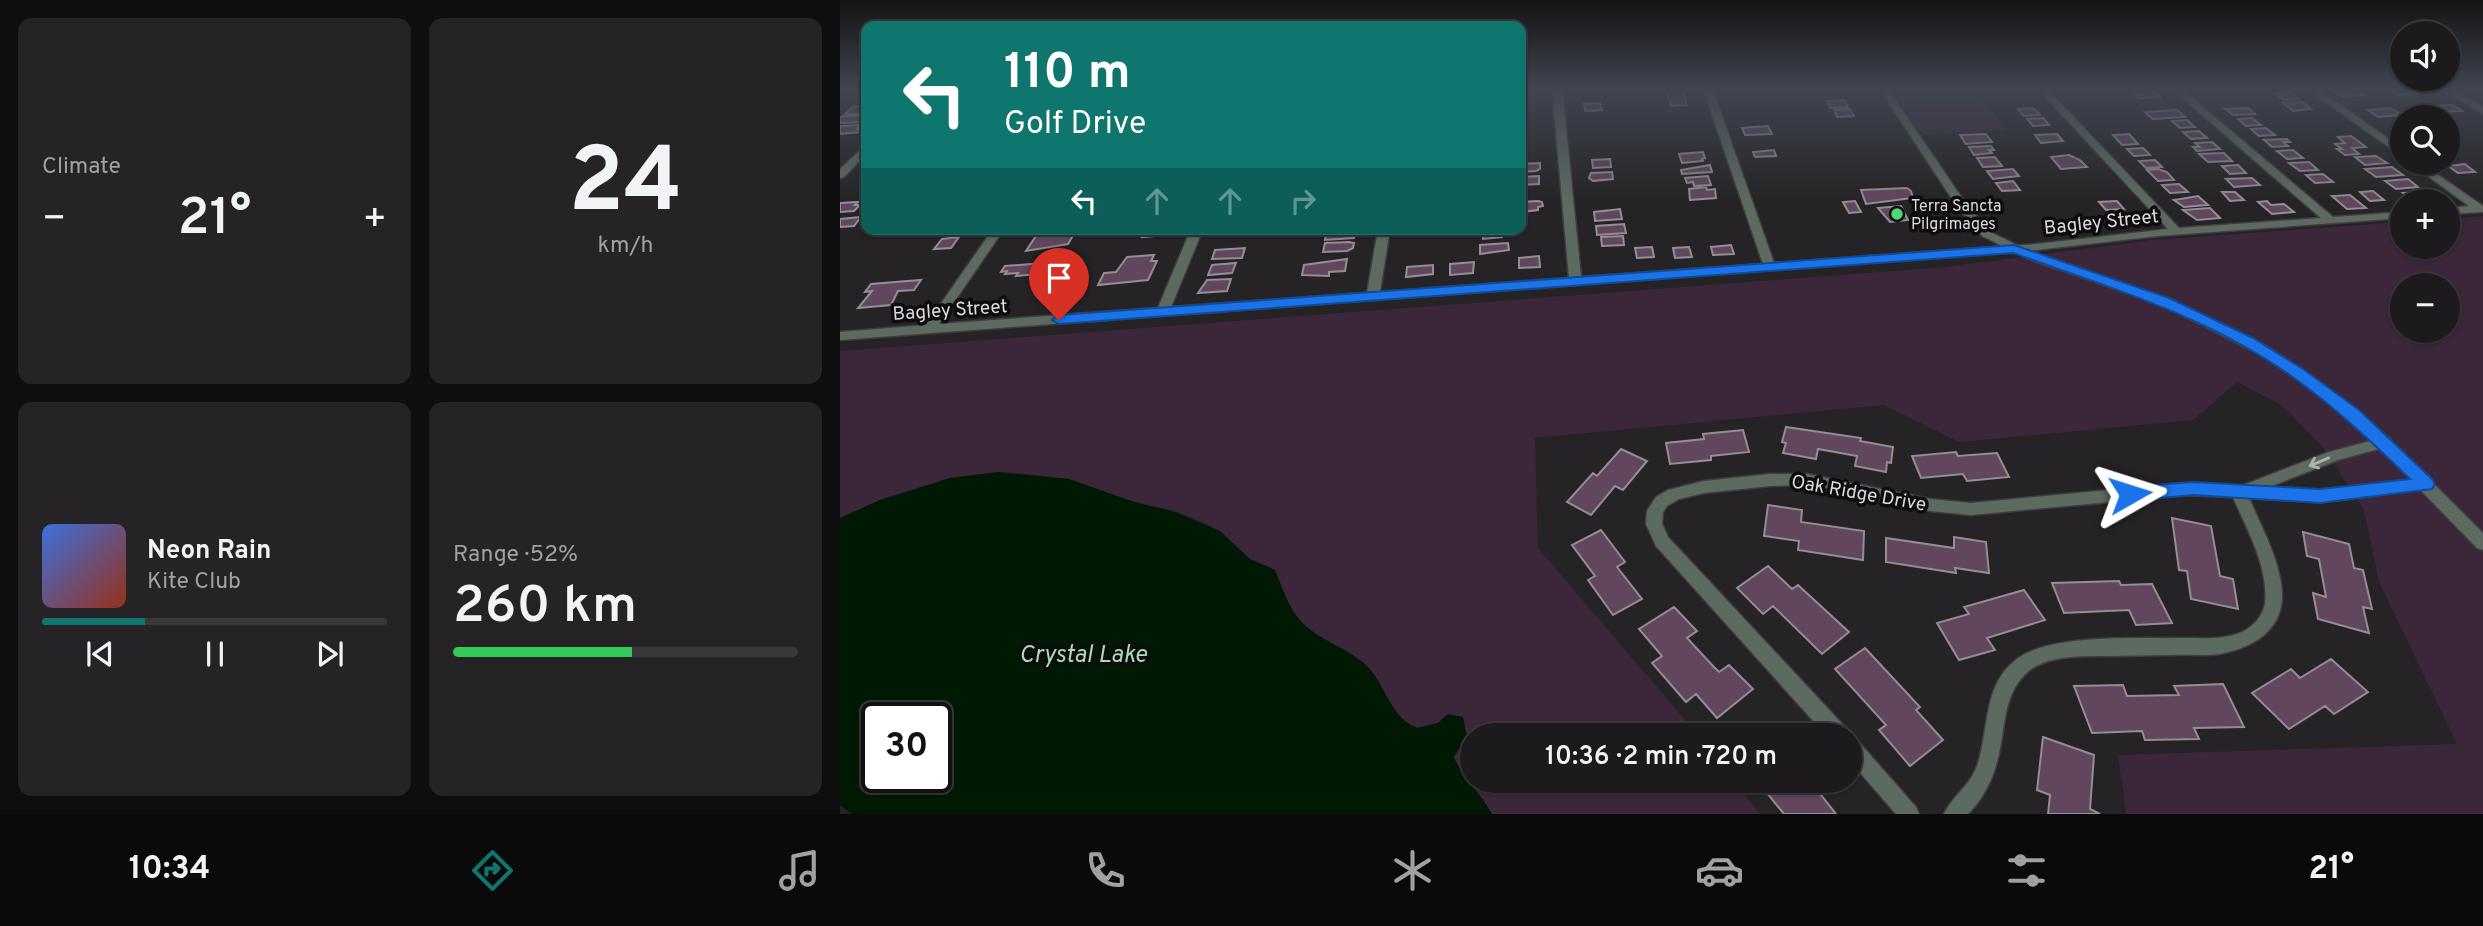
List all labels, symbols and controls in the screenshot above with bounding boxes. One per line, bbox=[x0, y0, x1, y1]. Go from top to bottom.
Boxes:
map controls bbox=[2390, 21, 2460, 343]
button: sound bbox=[2390, 21, 2460, 91]
text: 110 m bbox=[1004, 44, 1131, 106]
icon: left bbox=[889, 49, 980, 140]
text: Golf Drive bbox=[1004, 105, 1146, 145]
button: search bbox=[2390, 105, 2460, 175]
text: 24 bbox=[568, 129, 683, 244]
text: Climate bbox=[42, 153, 121, 182]
icon: left bbox=[1065, 182, 1103, 220]
icon: ahead bbox=[1138, 182, 1176, 220]
icon: ahead bbox=[1211, 182, 1249, 220]
icon: right bbox=[1284, 182, 1322, 220]
text: 21° bbox=[178, 187, 251, 253]
button: + bbox=[2390, 189, 2460, 259]
text: − bbox=[42, 196, 67, 245]
text: + bbox=[362, 196, 387, 245]
place label: Terra Sancta Pilgrimages bbox=[1911, 197, 2001, 235]
street label: Bagley Street bbox=[2043, 205, 2160, 241]
marker: Terra Sancta Pilgrimages bbox=[1889, 206, 1905, 222]
text: km/h bbox=[598, 232, 653, 261]
pin bbox=[1029, 248, 1089, 320]
icon: arrive bbox=[1040, 259, 1078, 297]
button: − bbox=[2390, 273, 2460, 343]
street label: Bagley Street bbox=[892, 295, 1008, 327]
one-way arrow bbox=[2309, 456, 2331, 469]
position arrow bbox=[2093, 457, 2167, 531]
street label: Oak Ridge Drive bbox=[1789, 470, 1928, 518]
text: Neon Rain bbox=[147, 535, 272, 568]
text: Range · 52% bbox=[453, 541, 578, 570]
text: Kite Club bbox=[147, 568, 241, 597]
text: 260 km bbox=[453, 575, 637, 641]
icon: previous bbox=[81, 635, 119, 673]
icon: pause bbox=[196, 635, 234, 673]
icon: next bbox=[311, 635, 349, 673]
water label: Crystal Lake bbox=[1019, 641, 1147, 671]
speed limit sign: 30 bbox=[861, 702, 952, 793]
text: 10:36 · 2 min · 720 m bbox=[1545, 741, 1777, 774]
icon: directions bbox=[468, 846, 517, 895]
icon: music bbox=[775, 846, 824, 895]
icon: phone bbox=[1081, 846, 1130, 895]
icon: climate bbox=[1388, 846, 1437, 895]
icon: car bbox=[1695, 846, 1744, 895]
icon: filters bbox=[2002, 846, 2051, 895]
text: 10:34 bbox=[129, 850, 210, 890]
text: 21° bbox=[2308, 850, 2354, 890]

